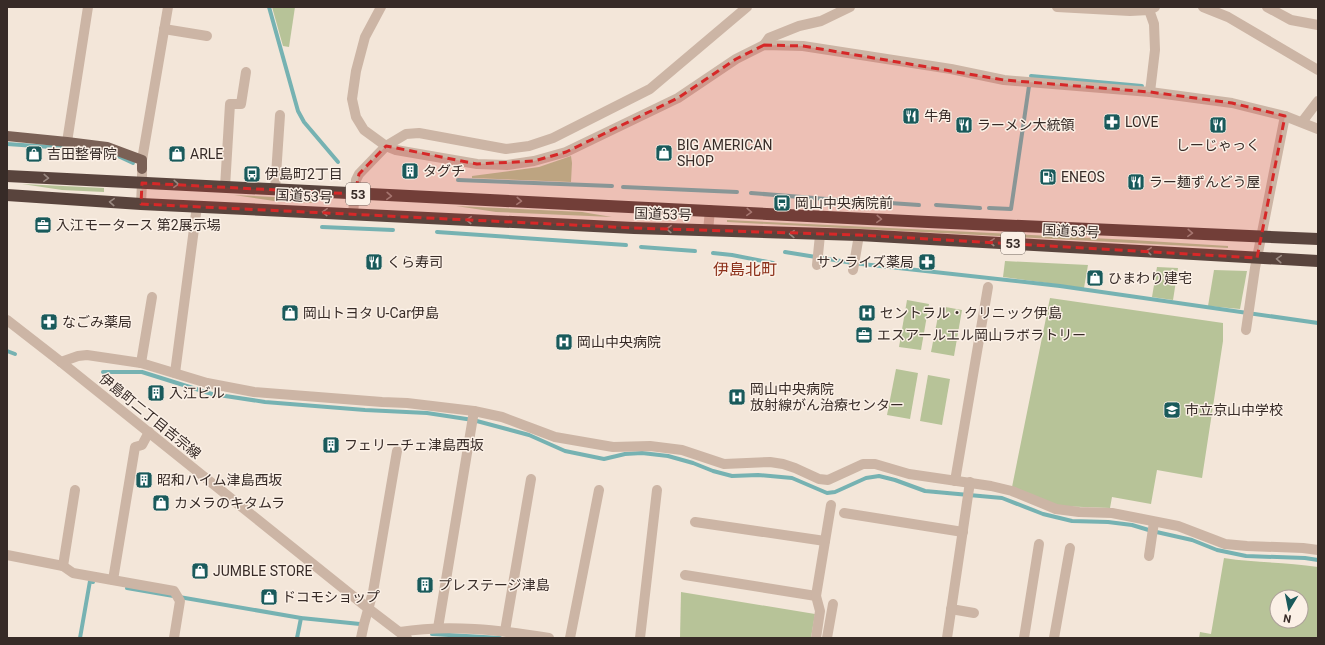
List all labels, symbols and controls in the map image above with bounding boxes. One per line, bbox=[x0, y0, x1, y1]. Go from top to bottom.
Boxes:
restaurant icon: 牛角 bbox=[901, 106, 921, 126]
place label: 牛角 bbox=[924, 108, 952, 124]
pharmacy icon: LOVE bbox=[1102, 112, 1122, 132]
place label: LOVE bbox=[1125, 114, 1158, 130]
restaurant icon: ラーメン大統領 bbox=[954, 115, 974, 135]
restaurant icon: しーじゃっく bbox=[1208, 115, 1228, 135]
place label: ラーメン大統領 bbox=[977, 117, 1074, 133]
place label: BIG AMERICAN SHOP bbox=[677, 137, 773, 169]
place label: しーじゃっく bbox=[1176, 137, 1260, 153]
shop icon: BIG AMERICAN SHOP bbox=[654, 143, 674, 163]
shop icon: 吉田整骨院 bbox=[24, 144, 44, 164]
shop icon: ARLE bbox=[167, 144, 187, 164]
place label: 吉田整骨院 bbox=[47, 146, 117, 162]
place label: ARLE bbox=[190, 146, 223, 162]
building icon: タグチ bbox=[400, 161, 420, 181]
place label: タグチ bbox=[423, 163, 465, 179]
bus stop icon: 伊島町2丁目 bbox=[242, 164, 262, 184]
place label: 伊島町2丁目 bbox=[265, 166, 343, 182]
fuel station icon: ENEOS bbox=[1038, 167, 1058, 187]
place label: ENEOS bbox=[1061, 169, 1105, 185]
restaurant icon: ラー麺ずんどう屋 bbox=[1126, 172, 1146, 192]
one-way arrow bbox=[43, 174, 49, 182]
place label: ラー麺ずんどう屋 bbox=[1149, 174, 1261, 190]
one-way arrow bbox=[173, 180, 179, 188]
road number: 53 bbox=[346, 183, 370, 205]
street label: 国道53号 bbox=[275, 186, 333, 206]
one-way arrow bbox=[386, 191, 393, 200]
bus stop icon: 岡山中央病院前 bbox=[772, 193, 792, 213]
place label: 岡山中央病院前 bbox=[795, 195, 893, 211]
one-way arrow bbox=[109, 197, 115, 206]
one-way arrow bbox=[516, 197, 522, 206]
street label: 国道53号 bbox=[634, 205, 692, 223]
one-way arrow bbox=[322, 208, 328, 217]
one-way arrow bbox=[746, 208, 752, 217]
office icon: 入江モータース 第2展示場 bbox=[33, 215, 53, 235]
one-way arrow bbox=[876, 215, 882, 223]
one-way arrow bbox=[466, 216, 472, 224]
place label: 入江モータース 第2展示場 bbox=[56, 217, 221, 233]
street label: 国道53号 bbox=[1042, 221, 1100, 241]
one-way arrow bbox=[666, 225, 672, 234]
one-way arrow bbox=[1187, 229, 1193, 238]
one-way arrow bbox=[789, 230, 795, 238]
road number: 53 bbox=[1001, 232, 1025, 254]
one-way arrow bbox=[989, 238, 995, 247]
one-way arrow bbox=[1146, 246, 1152, 255]
restaurant icon: くら寿司 bbox=[364, 252, 384, 272]
pharmacy icon: サンライズ薬局 bbox=[917, 252, 937, 272]
place label: くら寿司 bbox=[387, 254, 443, 270]
place label: サンライズ薬局 bbox=[816, 254, 914, 270]
one-way arrow bbox=[1276, 254, 1282, 263]
district label: 伊島北町 bbox=[713, 260, 777, 279]
shop icon: ひまわり建宅 bbox=[1085, 268, 1105, 288]
place label: ひまわり建宅 bbox=[1108, 270, 1192, 286]
shop icon: 岡山トヨタ U-Car伊島 bbox=[280, 303, 300, 323]
hospital icon: セントラル・クリニック伊島 bbox=[857, 303, 877, 323]
place label: 岡山トヨタ U-Car伊島 bbox=[303, 305, 439, 321]
place label: セントラル・クリニック伊島 bbox=[880, 305, 1062, 321]
pharmacy icon: なごみ薬局 bbox=[39, 312, 59, 332]
place label: なごみ薬局 bbox=[62, 314, 132, 330]
office icon: エスアールエル岡山ラボラトリー bbox=[854, 325, 874, 345]
place label: エスアールエル岡山ラボラトリー bbox=[877, 327, 1086, 343]
hospital icon: 岡山中央病院 bbox=[554, 332, 574, 352]
place label: 岡山中央病院 bbox=[577, 334, 661, 350]
street label: 伊島町二丁目吉宗線 bbox=[96, 370, 204, 462]
place label: 岡山中央病院 放射線がん治療センター bbox=[750, 381, 904, 413]
building icon: 入江ビル bbox=[146, 383, 166, 403]
place label: 入江ビル bbox=[169, 385, 225, 401]
hospital icon: 岡山中央病院 放射線がん治療センター bbox=[727, 387, 747, 407]
school or university icon: 市立京山中学校 bbox=[1162, 400, 1182, 420]
place label: 市立京山中学校 bbox=[1185, 402, 1283, 418]
building icon: フェリーチェ津島西坂 bbox=[321, 435, 341, 455]
place label: フェリーチェ津島西坂 bbox=[344, 437, 484, 453]
building icon: 昭和ハイム津島西坂 bbox=[134, 470, 154, 490]
place label: 昭和ハイム津島西坂 bbox=[157, 472, 282, 488]
shop icon: カメラのキタムラ bbox=[151, 493, 171, 513]
place label: カメラのキタムラ bbox=[174, 495, 285, 511]
shop icon: JUMBLE STORE bbox=[190, 561, 210, 581]
place label: JUMBLE STORE bbox=[213, 563, 312, 579]
building icon: プレステージ津島 bbox=[415, 575, 435, 595]
place label: プレステージ津島 bbox=[438, 577, 550, 593]
shop icon: ドコモショップ bbox=[259, 587, 279, 607]
place label: ドコモショップ bbox=[282, 589, 380, 605]
north arrow bbox=[1269, 589, 1309, 629]
text: N bbox=[1282, 611, 1292, 625]

